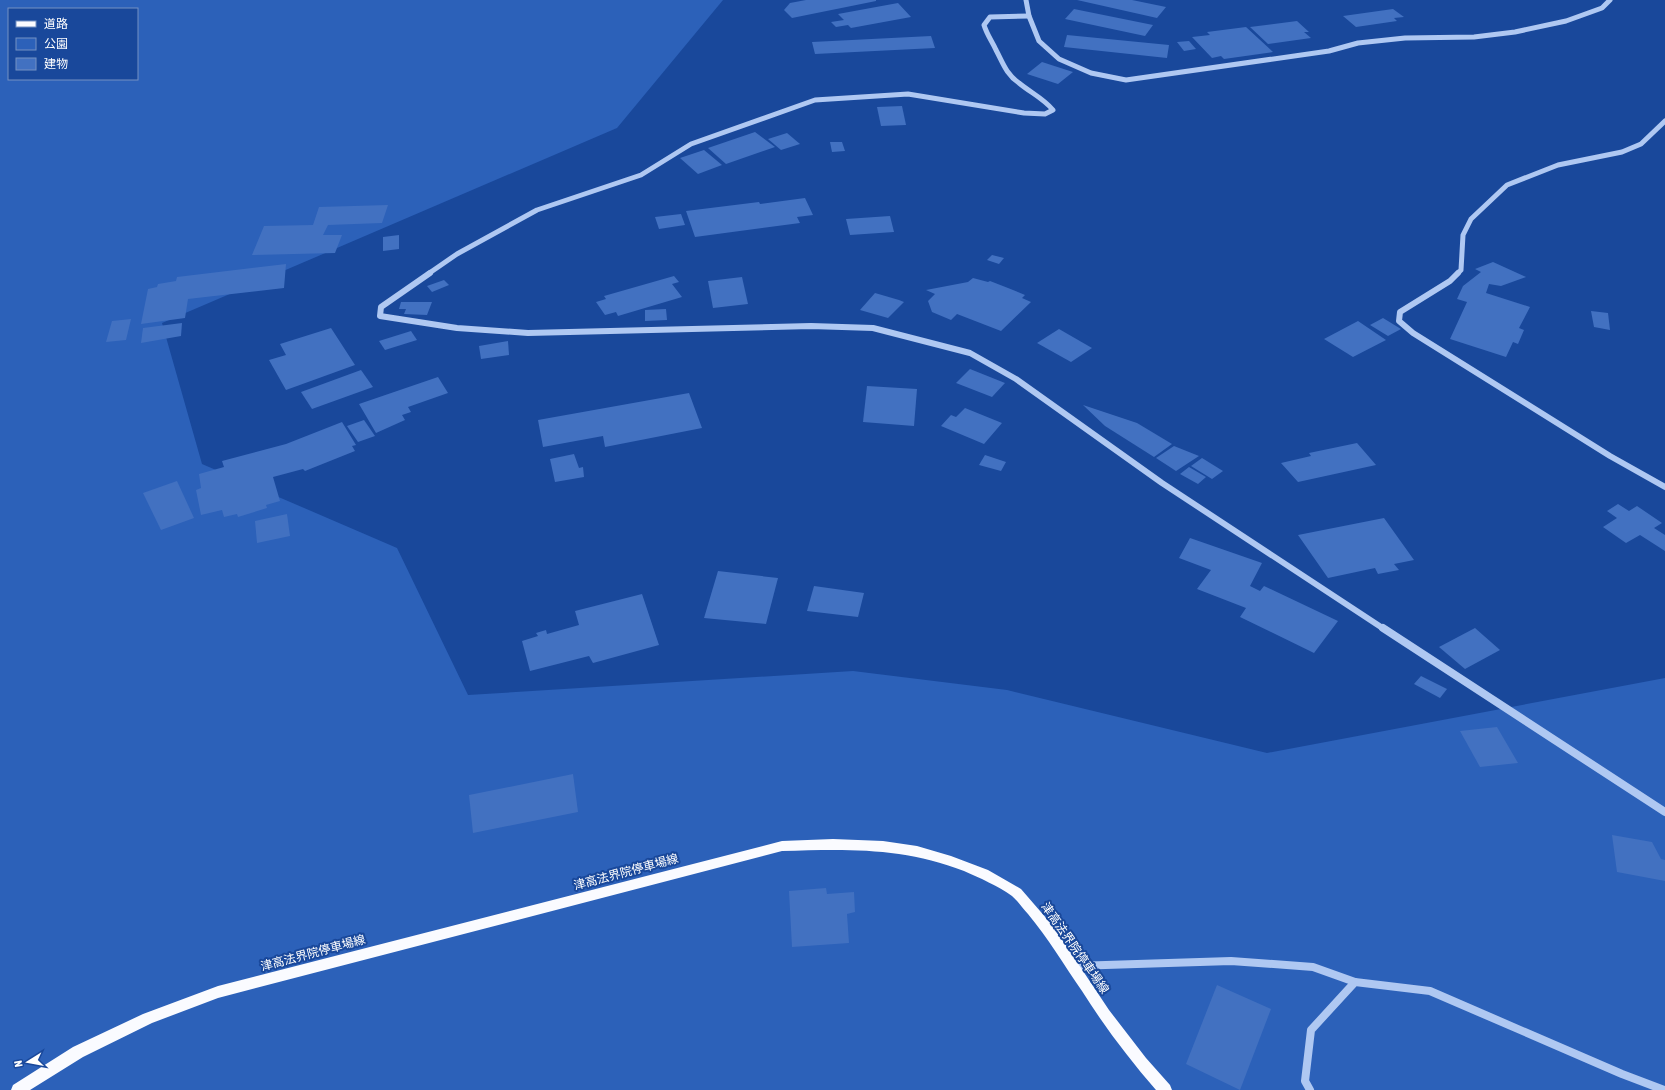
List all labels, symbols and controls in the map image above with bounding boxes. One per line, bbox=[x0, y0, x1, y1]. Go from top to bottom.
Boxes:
legend bbox=[8, 8, 138, 80]
text: 道路 bbox=[44, 17, 68, 31]
text: 公園 bbox=[44, 37, 68, 51]
text: 建物 bbox=[44, 57, 68, 71]
street label: 津高法界院停車場線 bbox=[572, 851, 680, 893]
street label: 津高法界院停車場線 bbox=[1038, 900, 1112, 996]
street label: 津高法界院停車場線 bbox=[259, 932, 367, 974]
north arrow bbox=[8, 1042, 48, 1082]
text: N bbox=[12, 1060, 25, 1068]

